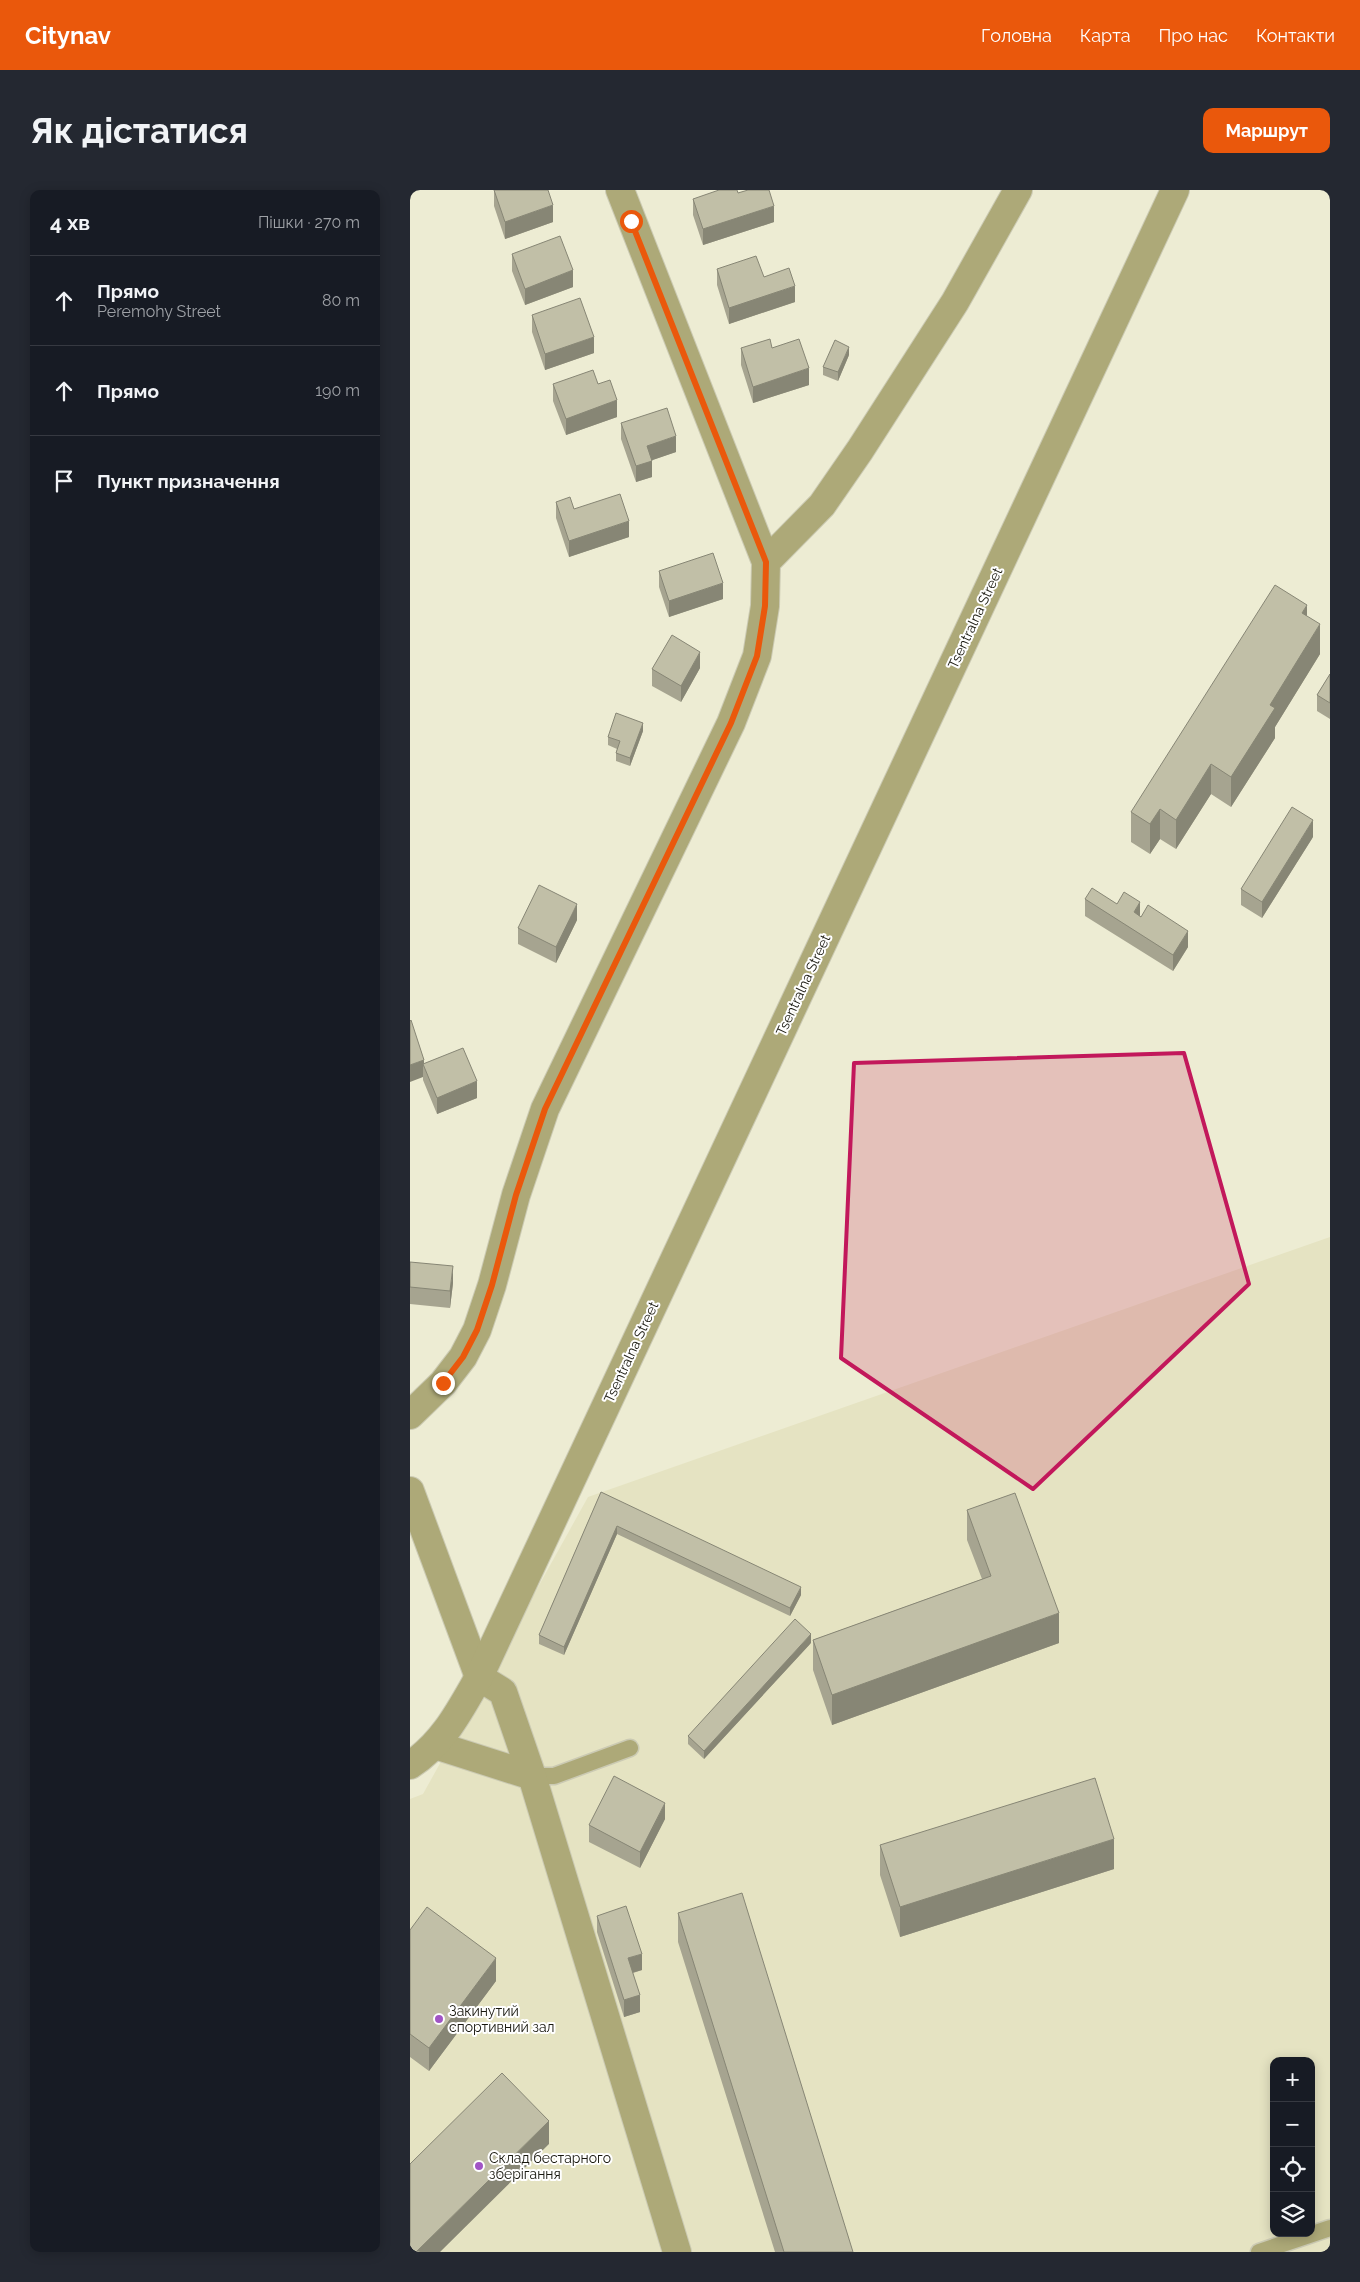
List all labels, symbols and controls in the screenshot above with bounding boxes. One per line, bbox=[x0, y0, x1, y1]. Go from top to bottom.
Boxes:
text: Citynav bbox=[25, 21, 111, 50]
text: Головна bbox=[981, 25, 1052, 46]
text: Карта bbox=[1080, 25, 1131, 46]
text: Про нас bbox=[1159, 25, 1228, 46]
text: Контакти bbox=[1256, 25, 1335, 46]
button: Маршрут bbox=[1203, 108, 1330, 153]
text: Як дістатися bbox=[30, 110, 248, 151]
text: 4 хв bbox=[50, 210, 90, 235]
route start bbox=[620, 210, 643, 233]
text: Пішки · 270 m bbox=[258, 213, 360, 232]
text: Прямо bbox=[97, 280, 159, 302]
icon: ahead bbox=[50, 287, 78, 315]
text: 80 m bbox=[322, 291, 360, 310]
text: Peremohy Street bbox=[97, 302, 221, 321]
icon: ahead bbox=[50, 377, 78, 405]
text: Прямо bbox=[97, 380, 159, 402]
text: 190 m bbox=[315, 381, 360, 400]
icon: arrive bbox=[50, 467, 78, 495]
text: Пункт призначення bbox=[97, 470, 280, 492]
street label: Tsentralna Street bbox=[945, 565, 1005, 671]
street label: Tsentralna Street bbox=[773, 932, 833, 1038]
street label: Tsentralna Street bbox=[601, 1299, 661, 1405]
route end bbox=[432, 1372, 455, 1395]
place label: Закинутий спортивний зал bbox=[449, 2003, 555, 2035]
marker: Закинутий спортивний зал bbox=[433, 2013, 445, 2025]
map controls bbox=[1270, 2057, 1315, 2237]
button: + bbox=[1270, 2057, 1315, 2102]
button: − bbox=[1270, 2102, 1315, 2147]
button: locate bbox=[1270, 2147, 1315, 2192]
place label: Склад бестарного зберігання bbox=[489, 2150, 611, 2182]
marker: Склад бестарного зберігання bbox=[473, 2160, 485, 2172]
button: layers bbox=[1270, 2192, 1315, 2237]

